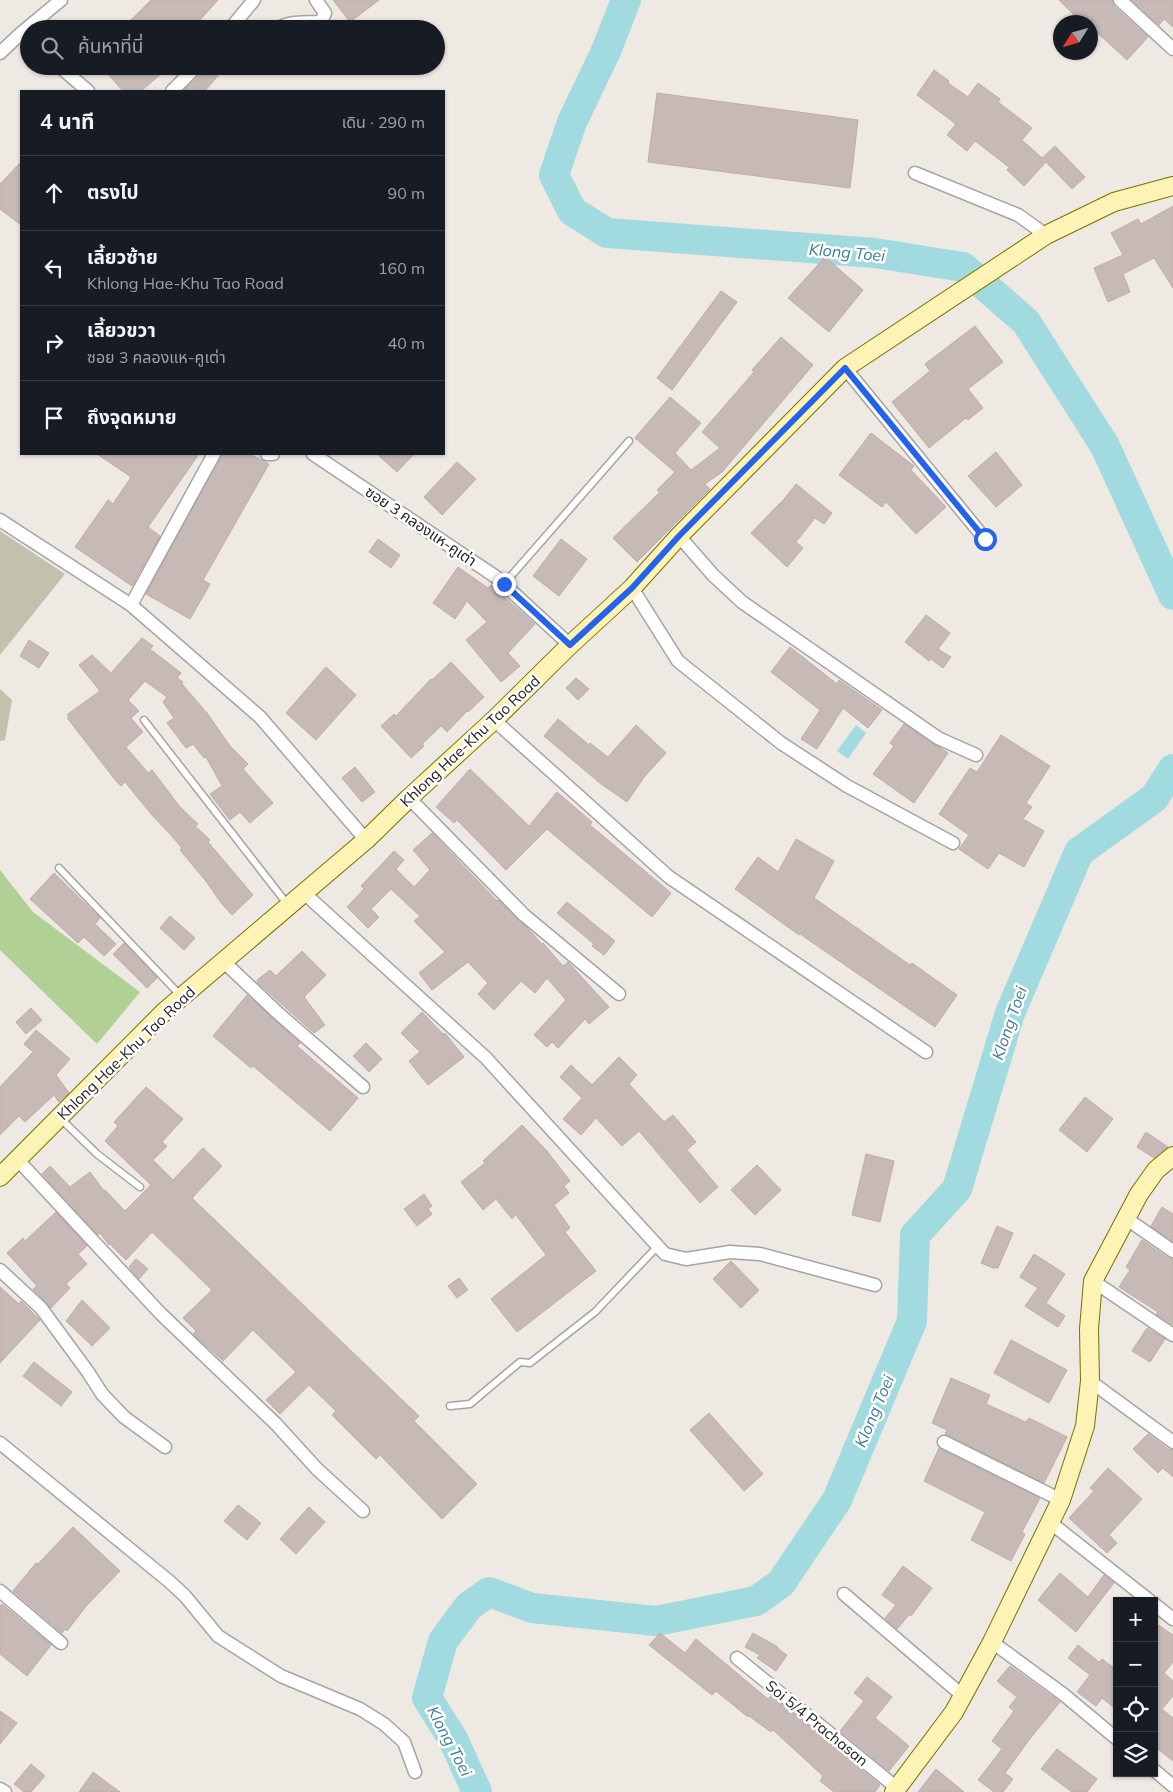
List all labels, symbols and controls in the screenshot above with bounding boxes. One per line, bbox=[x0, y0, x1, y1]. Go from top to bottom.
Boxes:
north arrow bbox=[1053, 15, 1098, 60]
search box bbox=[20, 20, 445, 75]
icon: search bbox=[38, 34, 66, 62]
text: ค้นหาที่นี่ bbox=[78, 34, 143, 58]
text: 4 นาที bbox=[40, 108, 95, 134]
text: เดิน · 290 m bbox=[342, 112, 425, 132]
icon: ahead bbox=[40, 179, 68, 207]
text: ตรงไป bbox=[87, 180, 139, 204]
text: 90 m bbox=[388, 183, 425, 203]
water label: Klong Toei bbox=[808, 239, 886, 265]
text: เลี้ยวซ้าย bbox=[87, 245, 158, 269]
icon: left bbox=[40, 254, 68, 282]
text: 160 m bbox=[378, 258, 425, 278]
text: Khlong Hae-Khu Tao Road bbox=[87, 273, 284, 293]
text: เลี้ยวขวา bbox=[87, 318, 156, 342]
icon: right bbox=[40, 329, 68, 357]
text: 40 m bbox=[388, 333, 425, 353]
text: ซอย 3 คลองแห-คูเต่า bbox=[87, 347, 226, 367]
icon: arrive bbox=[40, 404, 68, 432]
text: ถึงจุดหมาย bbox=[87, 405, 177, 429]
street label: ซอย 3 คลองแห-คูเต่า bbox=[362, 482, 480, 570]
route start bbox=[974, 528, 997, 551]
route end bbox=[493, 573, 516, 596]
street label: Khlong Hae-Khu Tao Road bbox=[396, 671, 544, 811]
street label: Khlong Hae-Khu Tao Road bbox=[53, 982, 199, 1124]
water label: Klong Toei bbox=[987, 983, 1031, 1062]
water label: Klong Toei bbox=[850, 1372, 898, 1450]
map controls bbox=[1113, 1597, 1158, 1777]
button: + bbox=[1113, 1597, 1158, 1642]
button: − bbox=[1113, 1642, 1158, 1687]
street label: Soi 5/4 Prachasan bbox=[762, 1676, 872, 1770]
button: locate bbox=[1113, 1687, 1158, 1732]
water label: Klong Toei bbox=[423, 1703, 477, 1780]
button: layers bbox=[1113, 1732, 1158, 1777]

